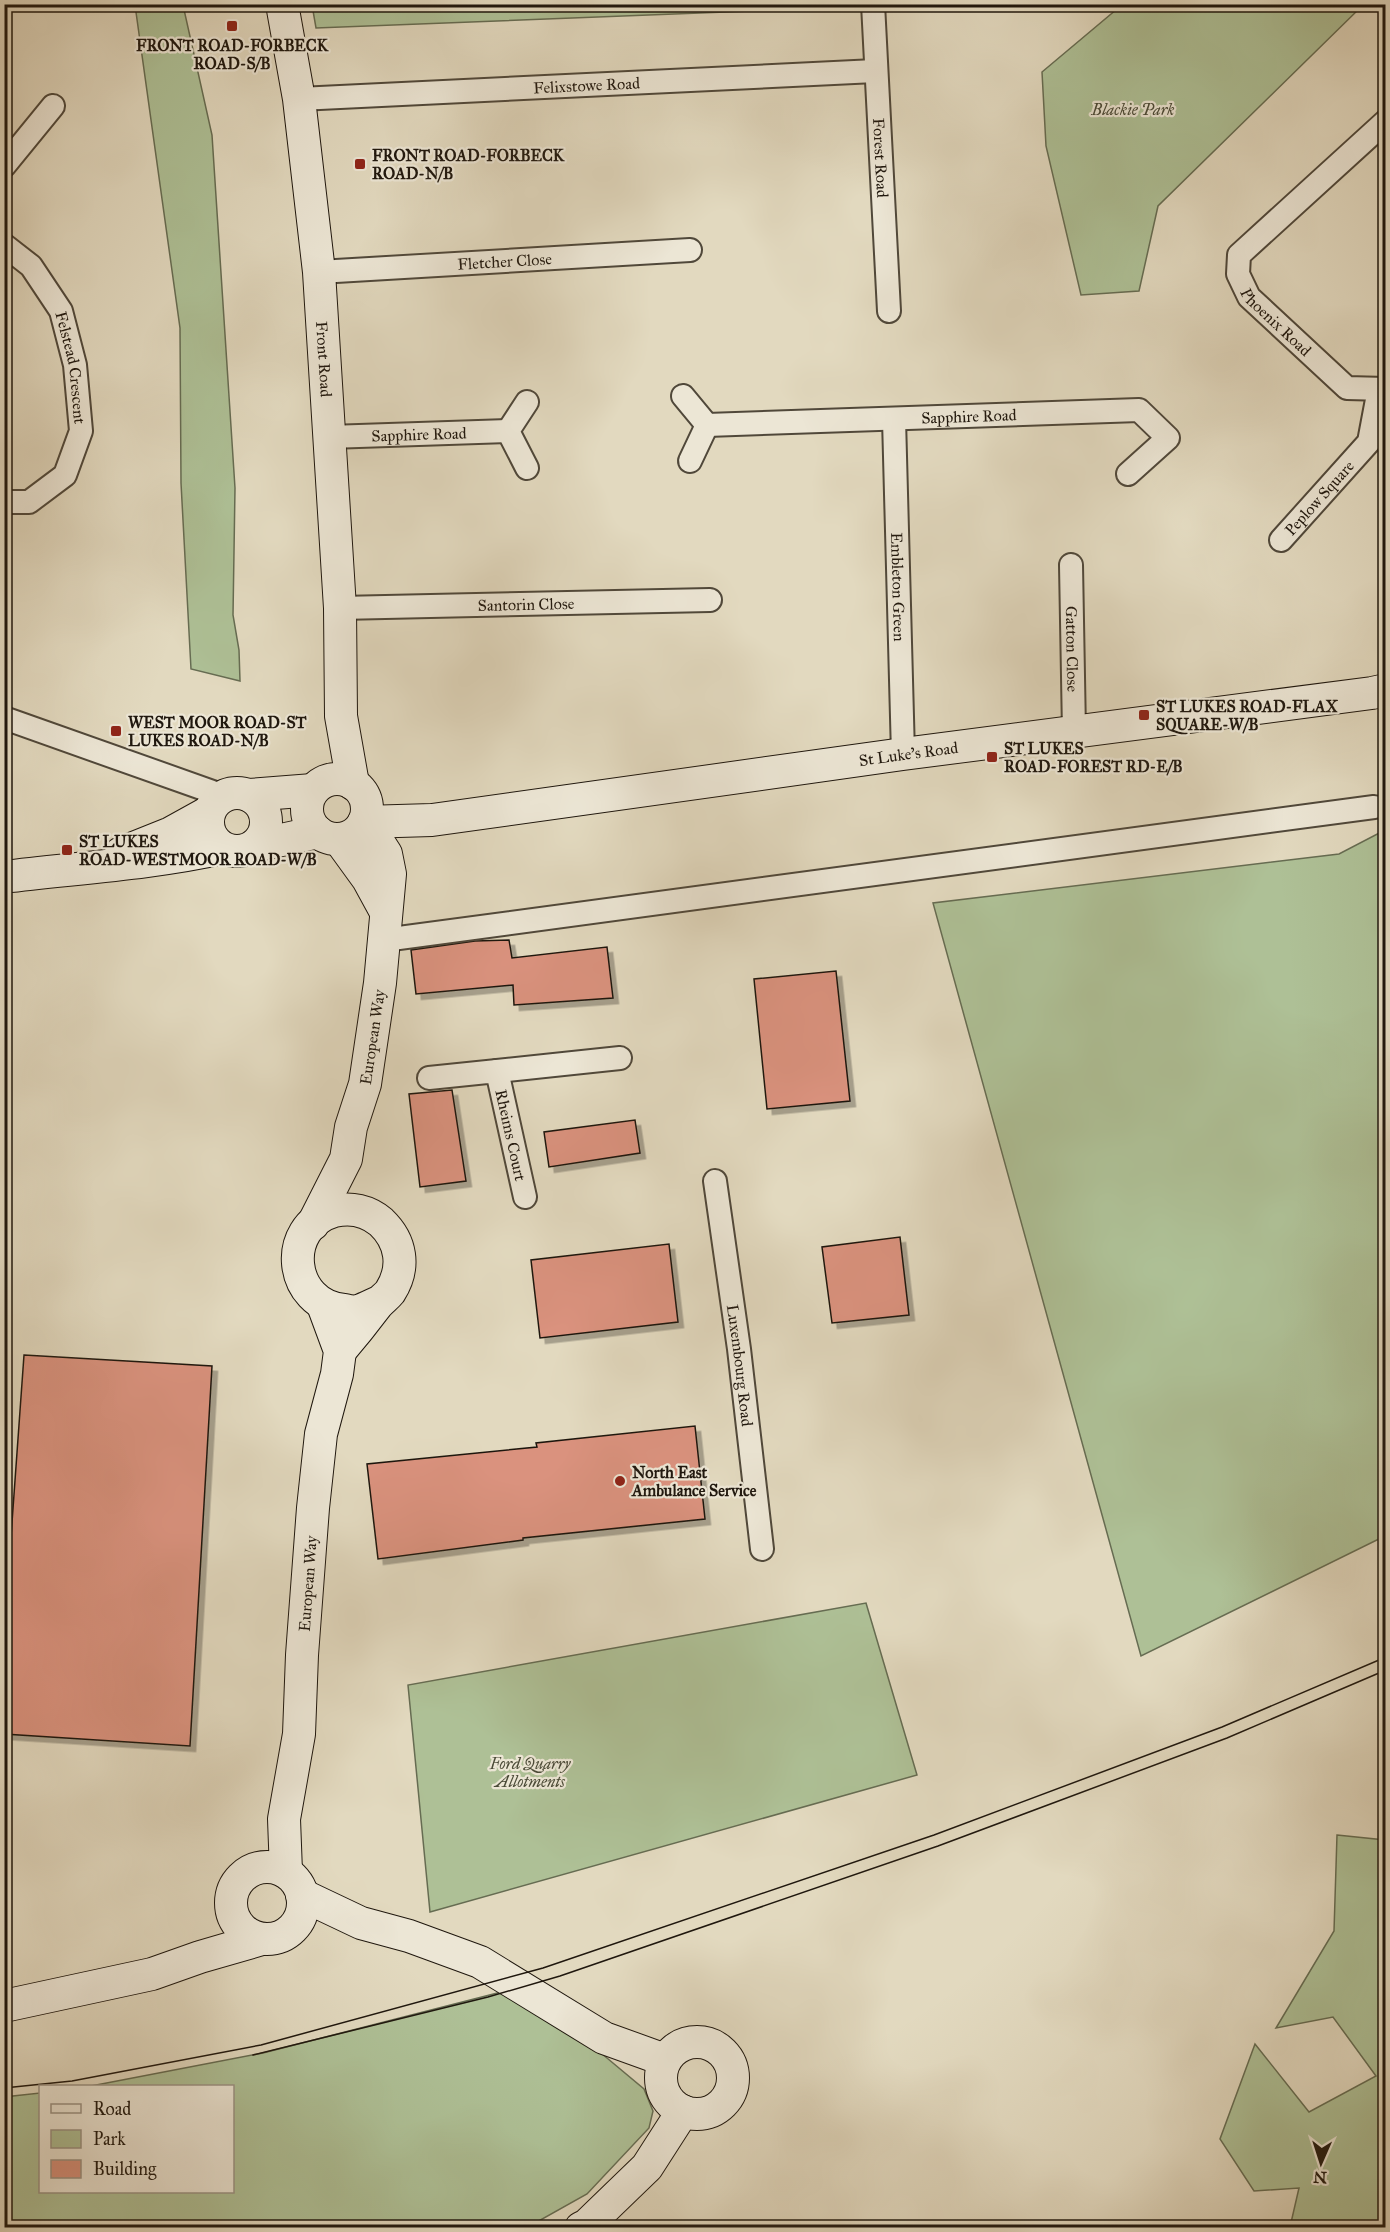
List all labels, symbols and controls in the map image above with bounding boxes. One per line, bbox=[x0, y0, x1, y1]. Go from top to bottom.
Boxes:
marker: FRONT ROAD-FORBECK ROAD-S/B bbox=[225, 19, 239, 33]
place label: FRONT ROAD-FORBECK ROAD-S/B bbox=[136, 36, 329, 73]
street label: Felixstowe Road bbox=[533, 73, 640, 98]
park label: Blackie Park bbox=[1091, 100, 1174, 119]
street label: Forest Road bbox=[869, 117, 892, 198]
place label: FRONT ROAD-FORBECK ROAD-N/B bbox=[372, 146, 565, 183]
marker: FRONT ROAD-FORBECK ROAD-N/B bbox=[353, 157, 367, 171]
street label: Fletcher Close bbox=[457, 249, 553, 274]
street label: Phoenix Road bbox=[1236, 285, 1315, 360]
street label: Felstead Crescent bbox=[51, 309, 89, 425]
street label: Front Road bbox=[312, 321, 336, 398]
street label: Sapphire Road bbox=[921, 405, 1017, 428]
street label: Sapphire Road bbox=[371, 423, 467, 446]
street label: Peplow Square bbox=[1281, 456, 1358, 539]
street label: Embleton Green bbox=[887, 532, 909, 642]
street label: Santorin Close bbox=[477, 594, 575, 615]
street label: Gatton Close bbox=[1062, 606, 1082, 692]
place label: ST LUKES ROAD-FLAX SQUARE-W/B bbox=[1156, 697, 1339, 735]
marker: ST LUKES ROAD-FLAX SQUARE-W/B bbox=[1137, 708, 1151, 722]
place label: WEST MOOR ROAD-ST LUKES ROAD-N/B bbox=[128, 713, 307, 750]
marker: WEST MOOR ROAD-ST LUKES ROAD-N/B bbox=[109, 724, 123, 738]
street label: St Luke's Road bbox=[858, 738, 959, 770]
place label: ST LUKES ROAD-FOREST RD-E/B bbox=[1004, 739, 1183, 776]
marker: ST LUKES ROAD-FOREST RD-E/B bbox=[985, 750, 999, 764]
place label: ST LUKES ROAD-WESTMOOR ROAD-W/B bbox=[79, 832, 317, 869]
marker: ST LUKES ROAD-WESTMOOR ROAD-W/B bbox=[60, 843, 74, 857]
street label: European Way bbox=[356, 988, 389, 1086]
street label: Rheims Court bbox=[491, 1088, 530, 1183]
street label: Luxembourg Road bbox=[723, 1303, 757, 1427]
place label: North East Ambulance Service bbox=[631, 1463, 757, 1500]
marker: North East Ambulance Service bbox=[613, 1474, 627, 1488]
street label: European Way bbox=[295, 1534, 321, 1632]
park label: Ford Quarry Allotments bbox=[489, 1754, 571, 1791]
legend bbox=[39, 2085, 234, 2193]
text: Road bbox=[93, 2098, 131, 2120]
text: Park bbox=[93, 2128, 126, 2150]
north arrow bbox=[1291, 2133, 1351, 2193]
text: Building bbox=[93, 2158, 157, 2181]
text: N bbox=[1313, 2168, 1328, 2187]

